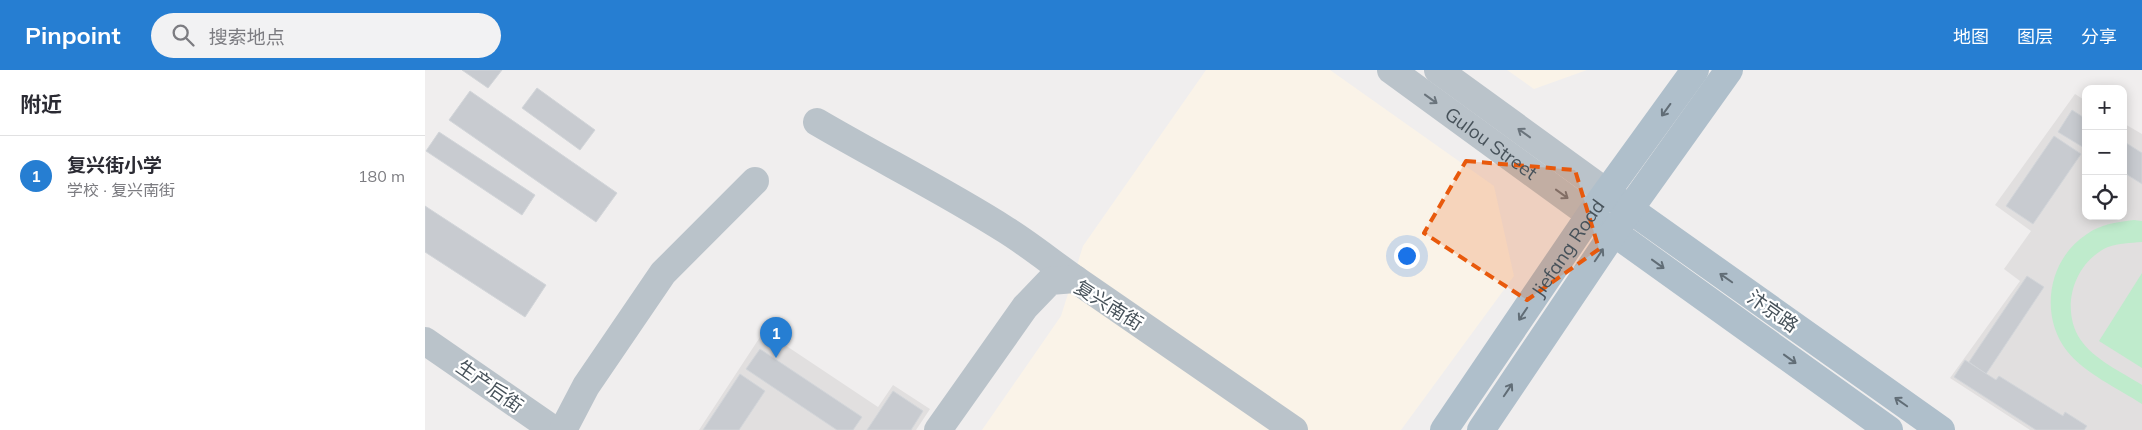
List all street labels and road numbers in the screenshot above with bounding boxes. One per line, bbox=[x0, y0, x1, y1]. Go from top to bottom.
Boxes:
street label: Gulou Street bbox=[1440, 101, 1543, 185]
street label: Jiefang Road bbox=[1526, 194, 1609, 302]
street label: 复兴南街 bbox=[1070, 275, 1148, 335]
street label: 汴京路 bbox=[1743, 285, 1803, 337]
street label: 生产后街 bbox=[452, 354, 528, 418]

